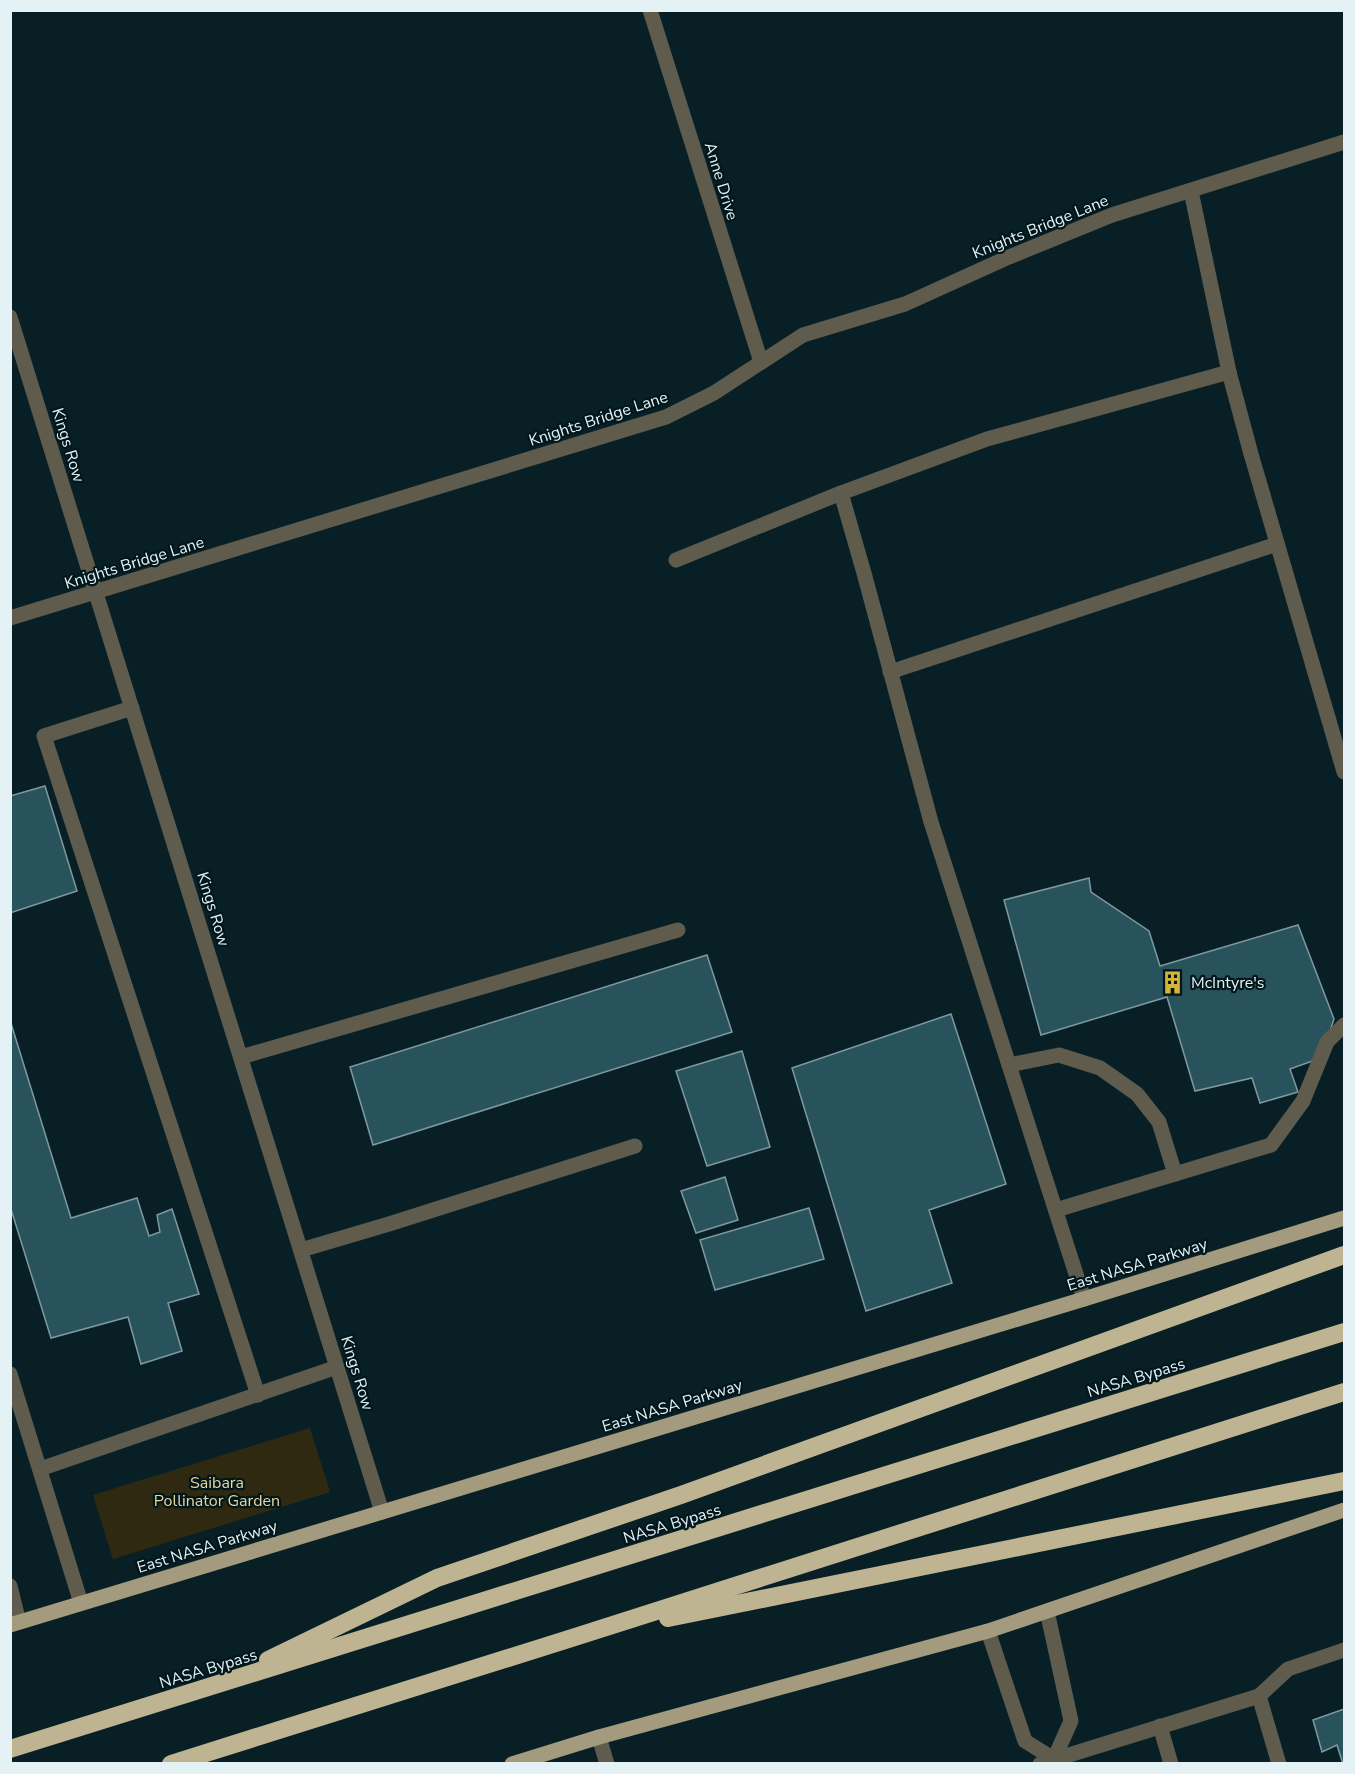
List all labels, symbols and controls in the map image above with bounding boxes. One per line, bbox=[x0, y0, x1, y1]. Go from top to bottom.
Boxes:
street label: Anne Drive bbox=[699, 140, 743, 223]
street label: Knights Bridge Lane bbox=[969, 190, 1112, 264]
street label: Knights Bridge Lane bbox=[526, 386, 671, 452]
street label: Kings Row bbox=[46, 405, 90, 486]
street label: Knights Bridge Lane bbox=[62, 531, 207, 595]
street label: Kings Row bbox=[191, 869, 235, 950]
building icon: McIntyre's bbox=[1160, 969, 1186, 995]
place label: McIntyre's bbox=[1191, 972, 1265, 994]
street label: East NASA Parkway bbox=[1064, 1233, 1211, 1297]
street label: Kings Row bbox=[335, 1333, 379, 1414]
street label: NASA Bypass bbox=[1085, 1353, 1188, 1403]
street label: East NASA Parkway bbox=[599, 1374, 746, 1438]
park label: Saibara Pollinator Garden bbox=[154, 1472, 280, 1512]
street label: NASA Bypass bbox=[621, 1499, 724, 1549]
street label: East NASA Parkway bbox=[134, 1515, 281, 1579]
street label: NASA Bypass bbox=[157, 1644, 260, 1694]

